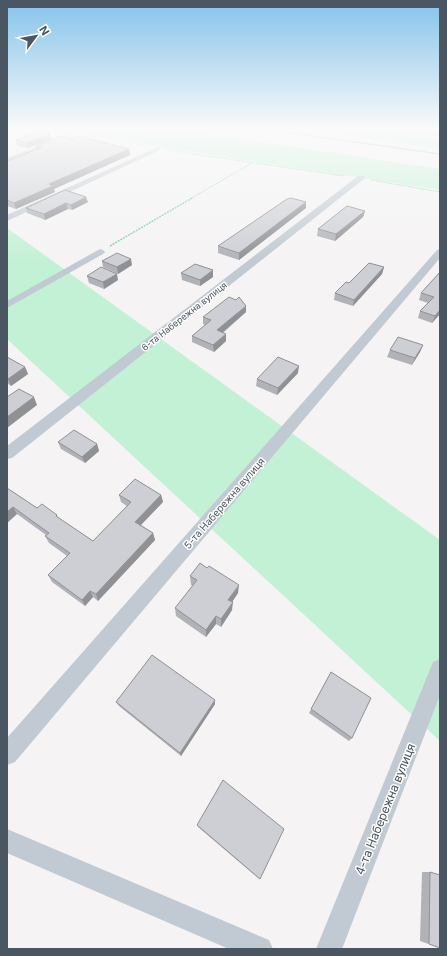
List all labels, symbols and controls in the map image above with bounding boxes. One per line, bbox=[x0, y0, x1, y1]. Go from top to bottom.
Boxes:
north arrow bbox=[16, 16, 56, 56]
text: N bbox=[36, 23, 53, 38]
street label: 6-та Набережна вулиця bbox=[139, 279, 229, 353]
street label: 5-та Набережна вулиця bbox=[181, 455, 267, 551]
street label: 4-та Набережна вулиця bbox=[352, 741, 418, 877]

